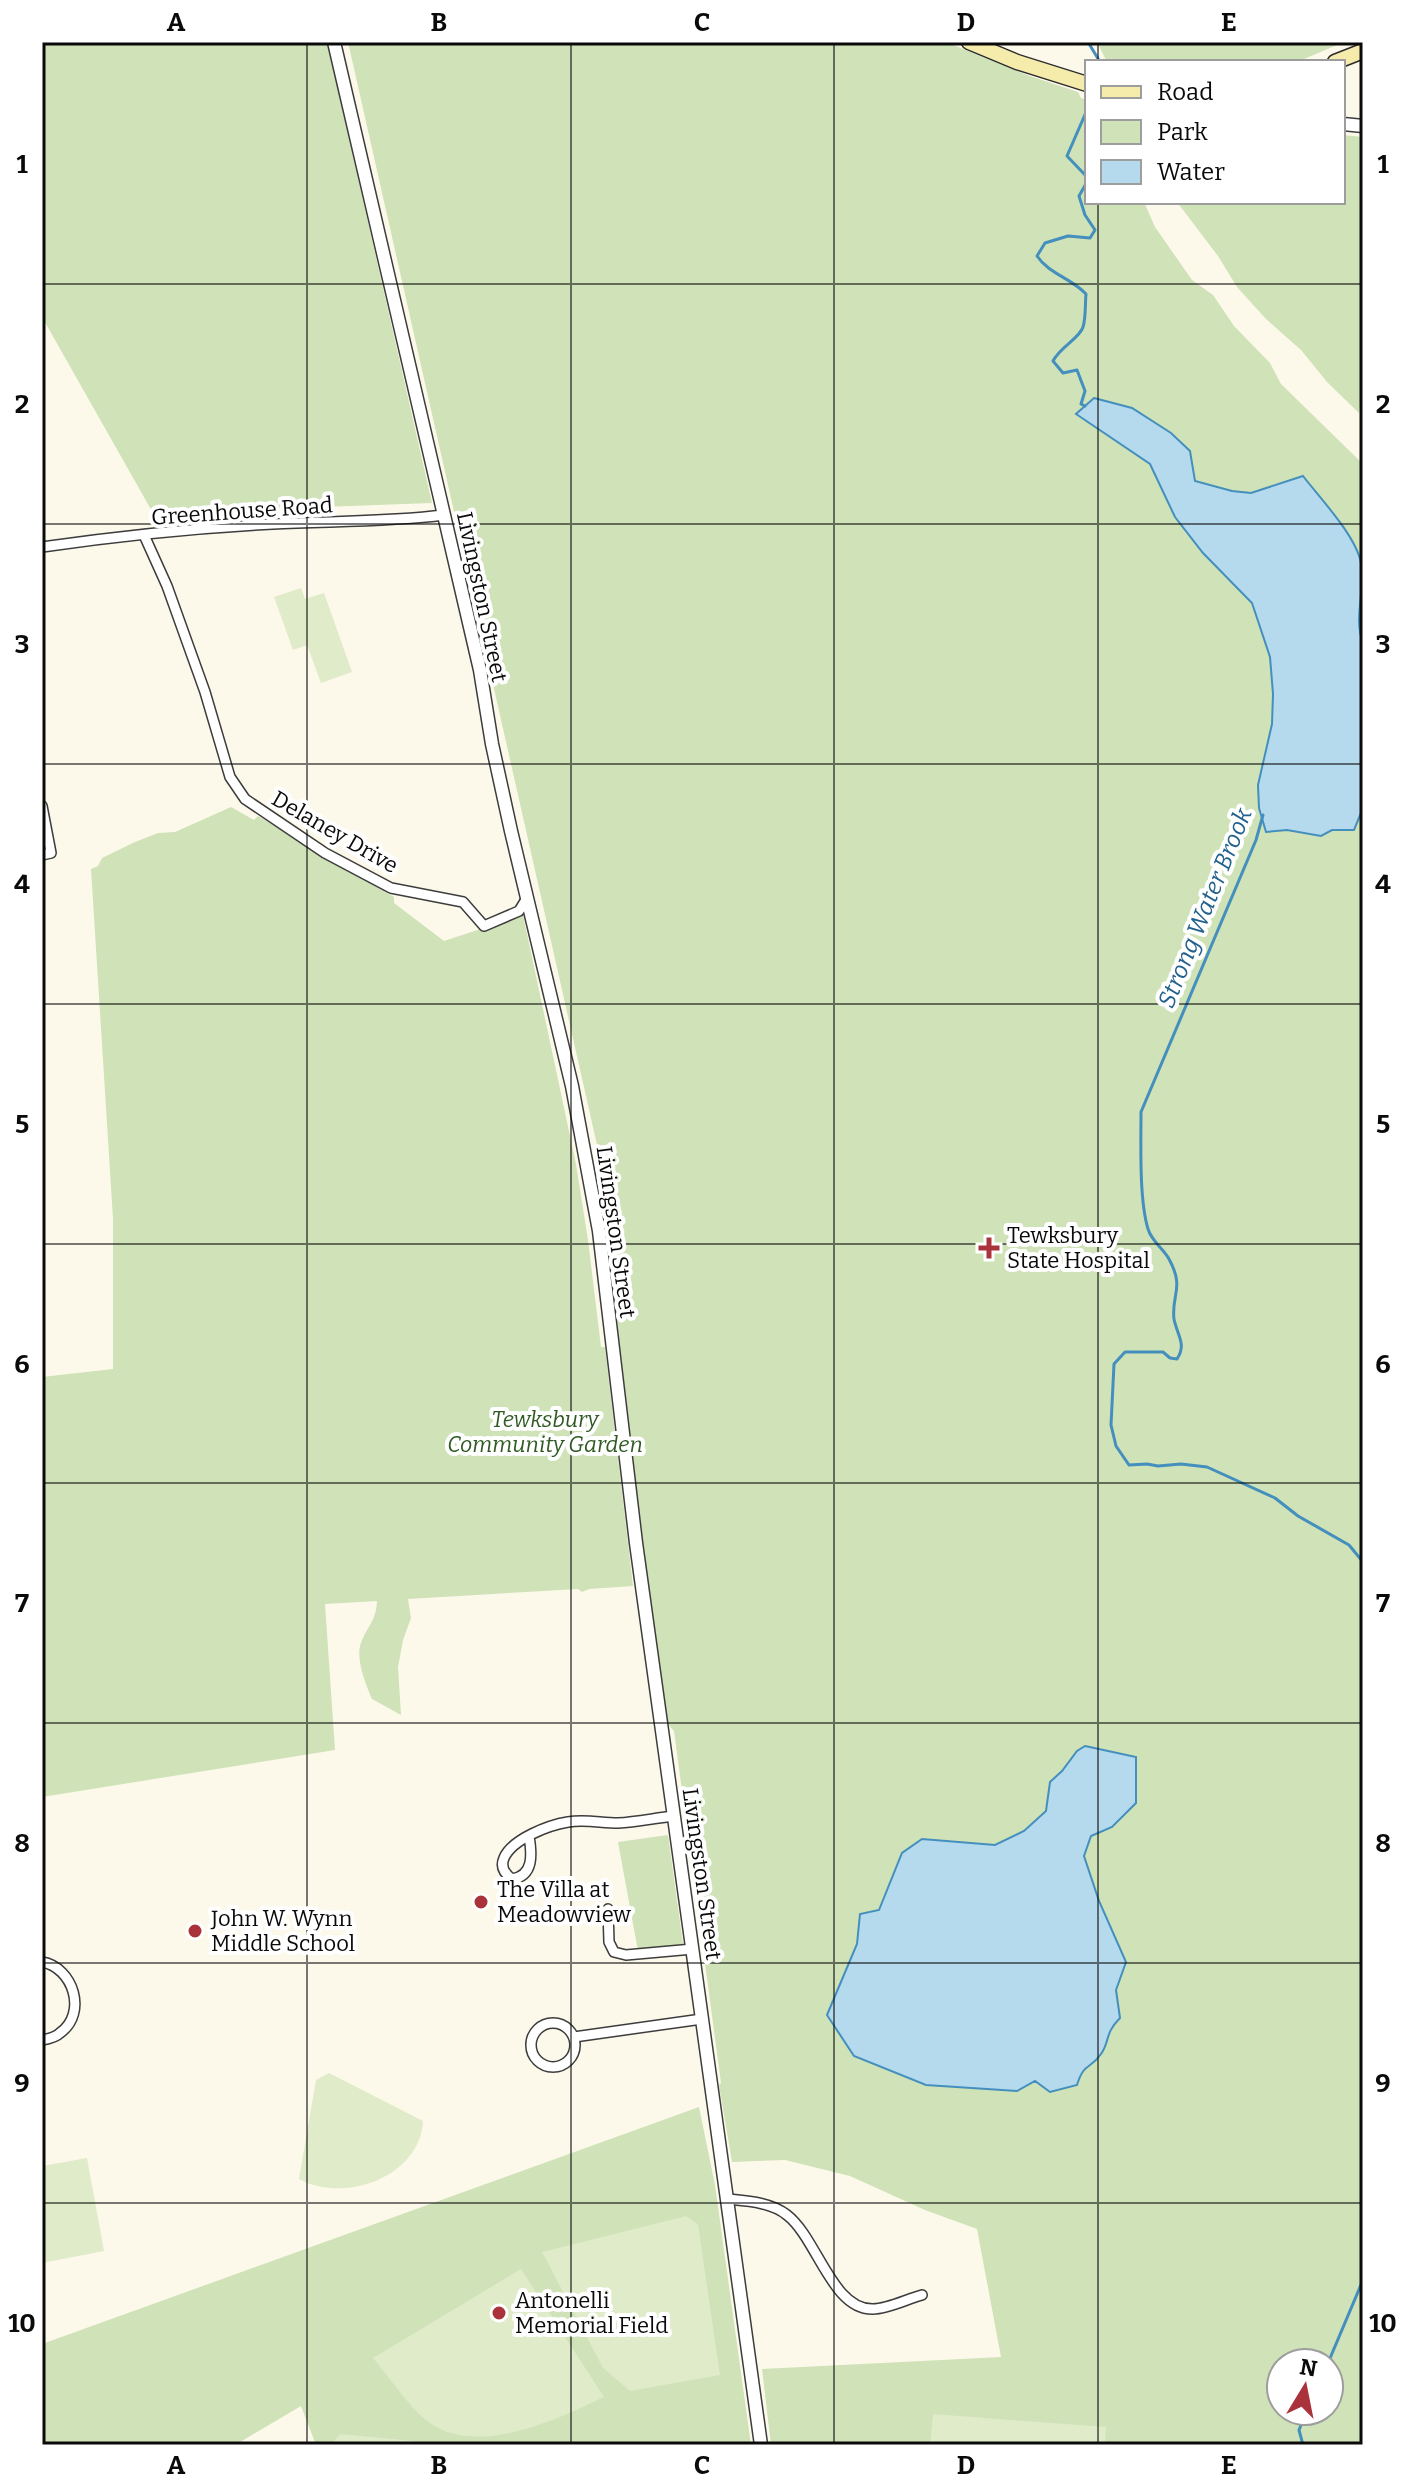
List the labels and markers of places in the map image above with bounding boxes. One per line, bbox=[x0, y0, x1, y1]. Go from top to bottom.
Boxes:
place label: Tewksbury State Hospital bbox=[1007, 1222, 1150, 1274]
marker: Tewksbury State Hospital bbox=[978, 1237, 1000, 1259]
place label: The Villa at Meadowview bbox=[497, 1876, 631, 1928]
marker: The Villa at Meadowview bbox=[472, 1893, 490, 1911]
place label: John W. Wynn Middle School bbox=[210, 1905, 355, 1957]
marker: John W. Wynn Middle School bbox=[186, 1922, 204, 1940]
place label: Antonelli Memorial Field bbox=[515, 2287, 668, 2339]
marker: Antonelli Memorial Field bbox=[490, 2304, 508, 2322]

